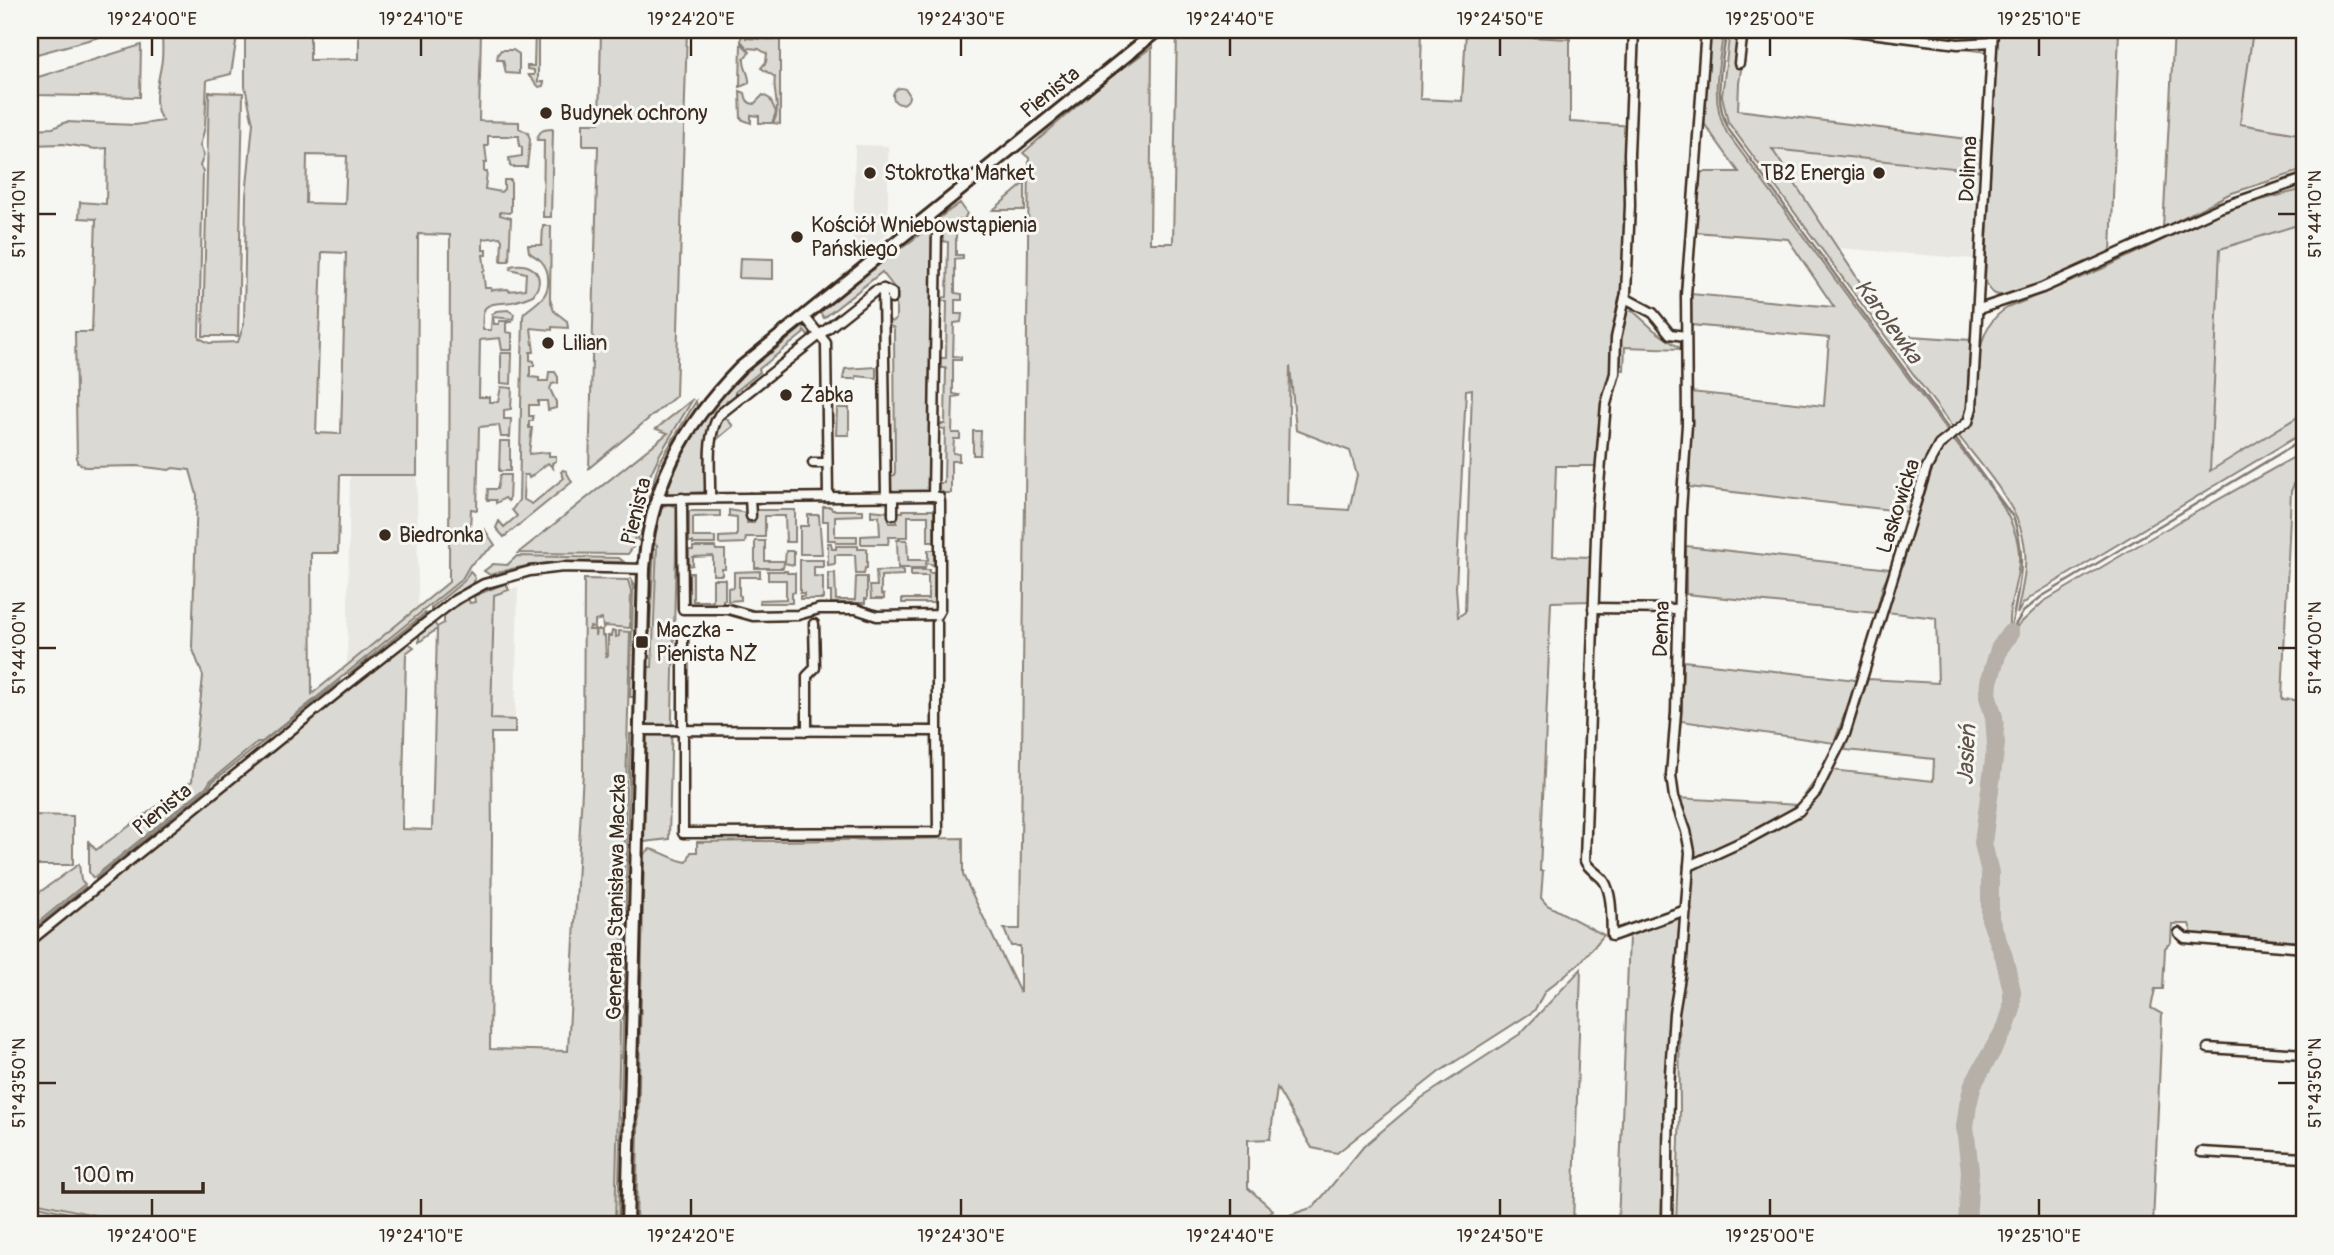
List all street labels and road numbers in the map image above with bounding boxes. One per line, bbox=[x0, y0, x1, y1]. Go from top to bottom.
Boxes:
street label: Pienista bbox=[1015, 60, 1085, 124]
street label: Dolinna bbox=[1953, 135, 1984, 203]
street label: Laskowicka bbox=[1871, 455, 1926, 557]
street label: Pienista bbox=[615, 475, 658, 548]
street label: Denna bbox=[1647, 600, 1676, 658]
street label: Generała Stanisława Maczka bbox=[601, 774, 632, 1020]
street label: Pienista bbox=[127, 777, 197, 841]

